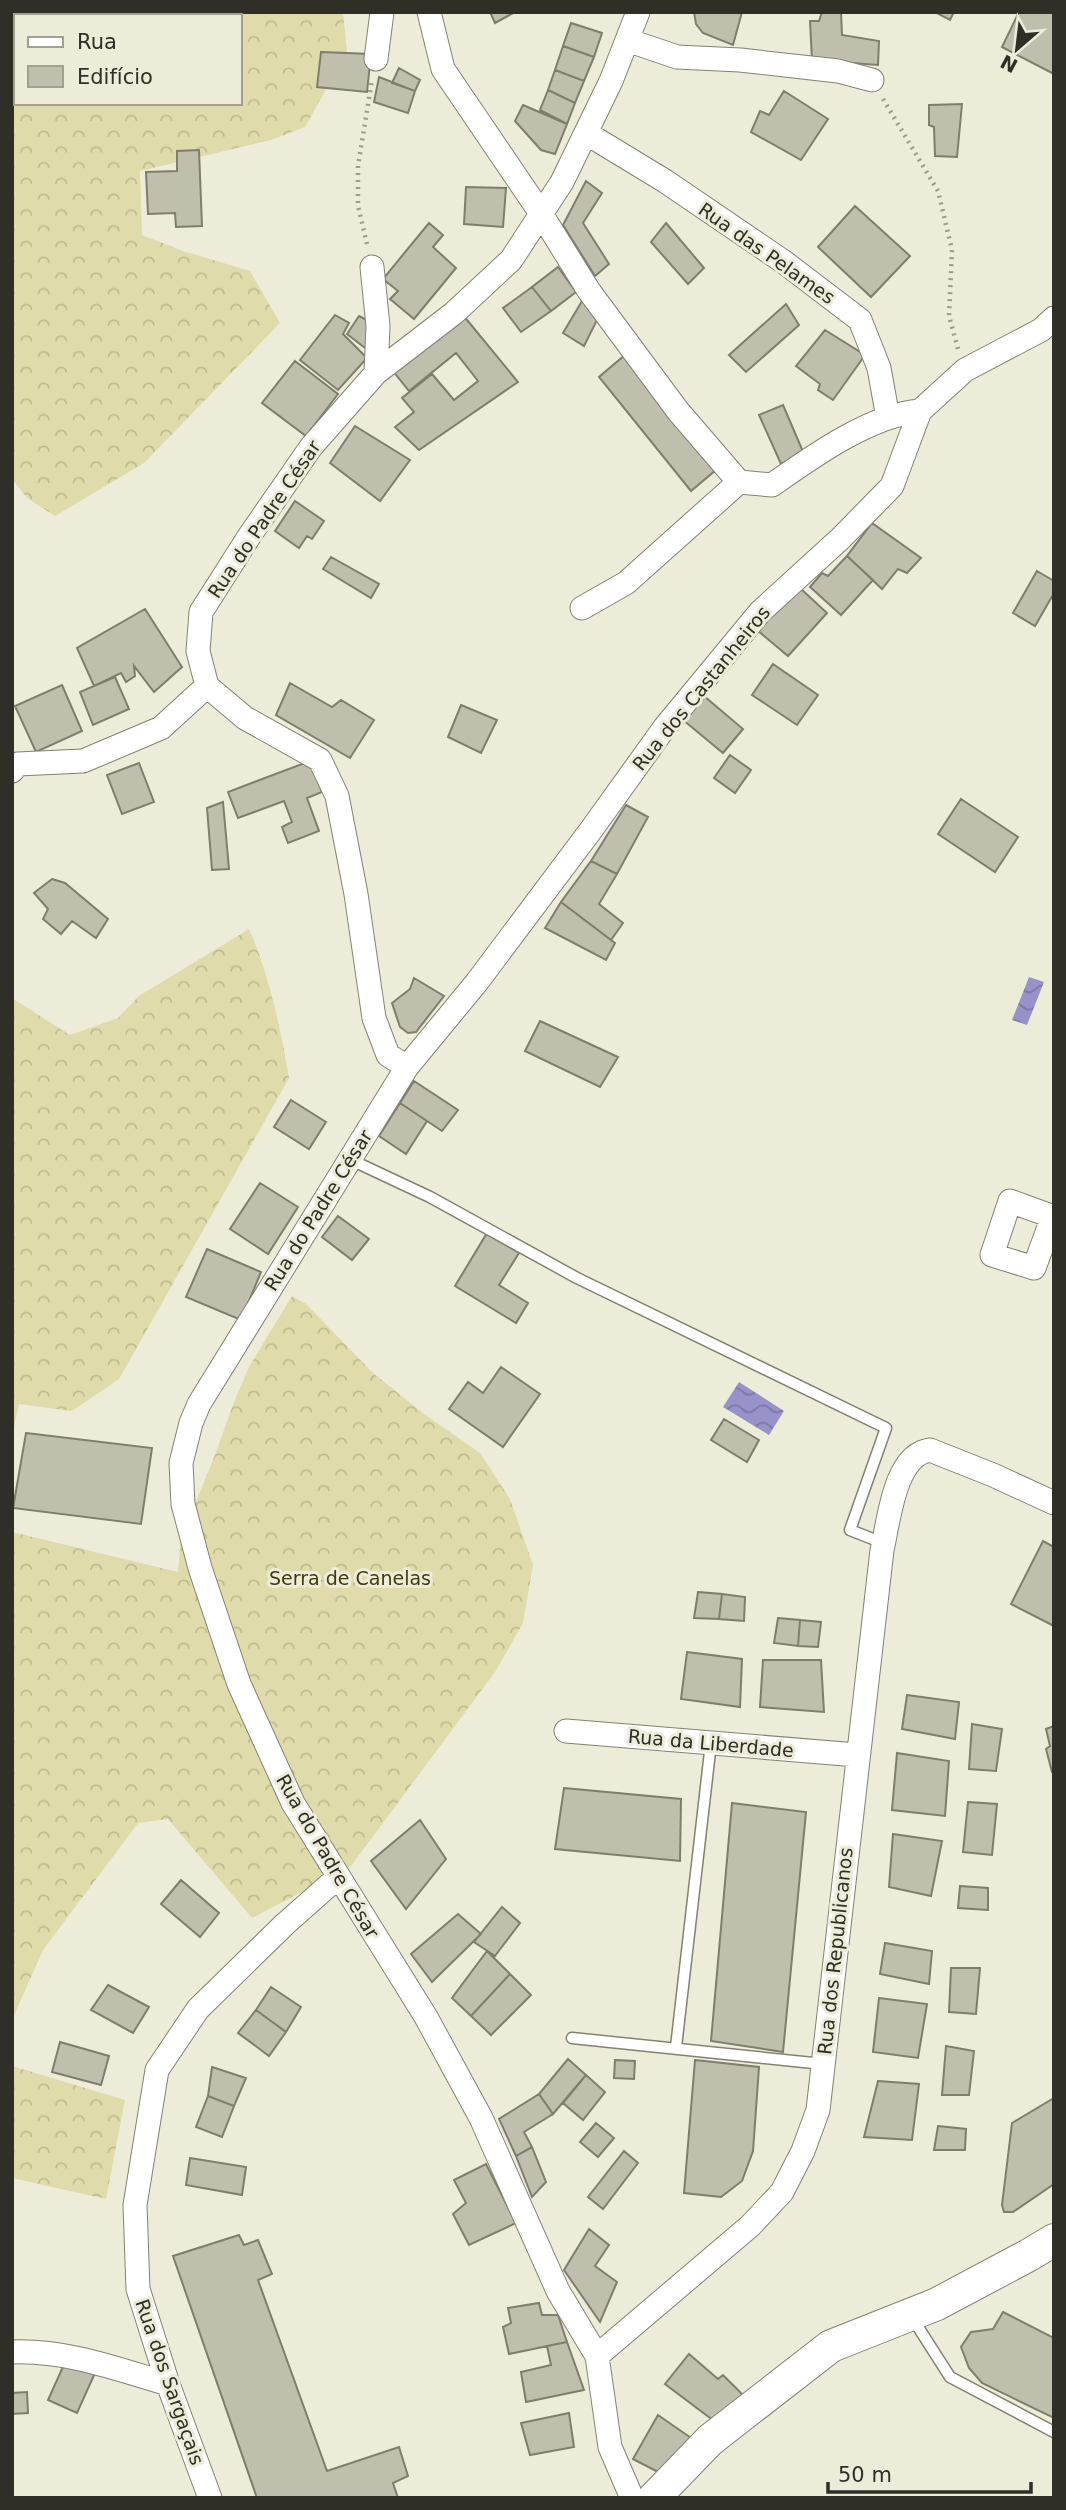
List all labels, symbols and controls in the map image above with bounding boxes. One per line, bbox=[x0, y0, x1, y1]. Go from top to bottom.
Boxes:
legend bbox=[14, 14, 242, 105]
north arrow bbox=[982, 14, 1052, 84]
text: Rua bbox=[77, 30, 117, 54]
text: N bbox=[997, 51, 1021, 77]
text: Edifício bbox=[77, 65, 153, 89]
street label: Rua das Pelames bbox=[695, 198, 839, 308]
street label: Rua do Padre César bbox=[203, 436, 325, 602]
street label: Rua dos Castanheiros bbox=[628, 601, 774, 775]
street label: Rua do Padre César bbox=[260, 1125, 377, 1295]
park label: Serra de Canelas bbox=[269, 1567, 431, 1589]
street label: Rua da Liberdade bbox=[627, 1725, 795, 1761]
street label: Rua do Padre César bbox=[272, 1770, 384, 1942]
street label: Rua dos Republicanos bbox=[813, 1846, 857, 2056]
street label: Rua dos Sargaçais bbox=[131, 2296, 209, 2468]
scale bar bbox=[828, 2450, 1031, 2494]
text: 50 m bbox=[838, 2463, 892, 2487]

